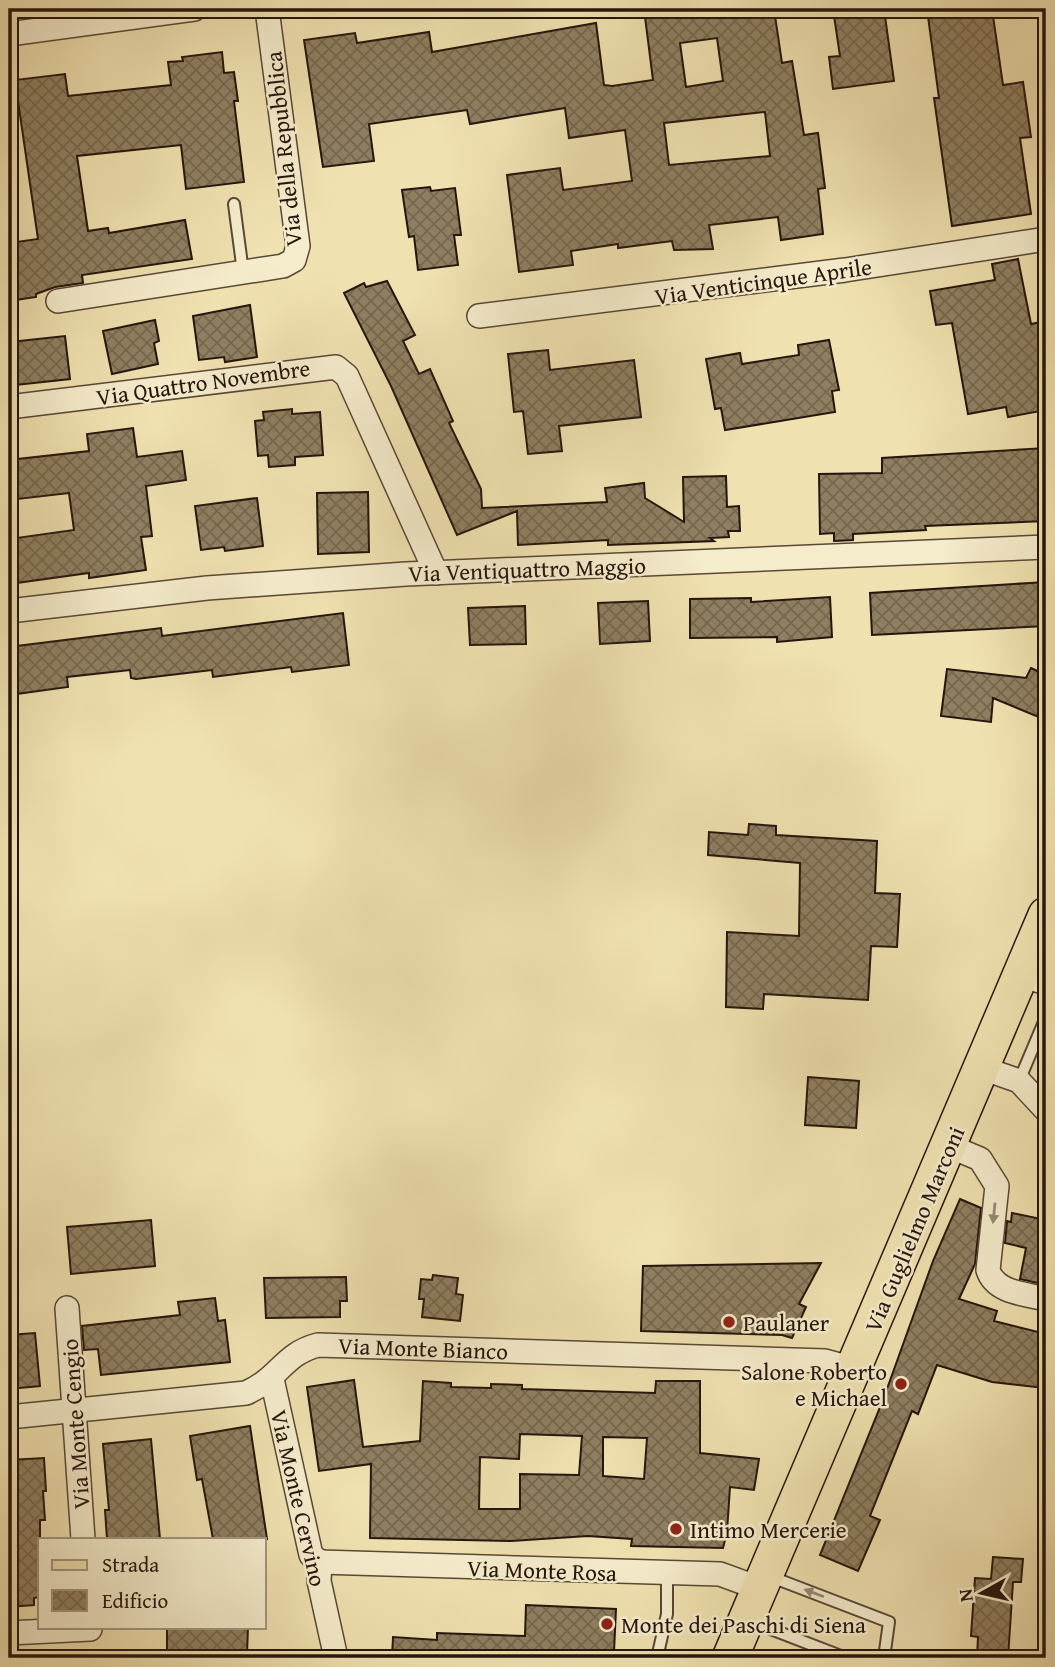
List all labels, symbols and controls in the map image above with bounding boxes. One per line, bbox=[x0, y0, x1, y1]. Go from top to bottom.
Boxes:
street label: Via della Repubblica bbox=[256, 50, 310, 248]
street label: Via Venticinque Aprile bbox=[652, 249, 874, 313]
street label: Via Quattro Novembre bbox=[94, 351, 312, 413]
street label: Via Ventiquattro Maggio bbox=[408, 548, 646, 590]
street label: Via Guglielmo Marconi bbox=[856, 1121, 972, 1337]
one-way arrow bbox=[988, 1202, 999, 1224]
place label: Paulaner bbox=[743, 1306, 830, 1339]
marker: Paulaner bbox=[721, 1314, 737, 1330]
street label: Via Monte Bianco bbox=[337, 1329, 509, 1367]
street label: Via Monte Cengio bbox=[53, 1338, 97, 1510]
place label: Salone Roberto e Michael bbox=[741, 1355, 887, 1414]
marker: Salone Roberto e Michael bbox=[893, 1376, 909, 1392]
street label: Via Monte Cervino bbox=[263, 1406, 335, 1590]
place label: Intimo Mercerie bbox=[690, 1513, 847, 1546]
marker: Intimo Mercerie bbox=[668, 1521, 684, 1537]
legend bbox=[38, 1538, 266, 1628]
text: Strada bbox=[102, 1549, 159, 1580]
street label: Via Monte Rosa bbox=[467, 1551, 618, 1589]
north arrow bbox=[946, 1558, 1016, 1628]
text: Edificio bbox=[102, 1585, 168, 1616]
one-way arrow bbox=[803, 1587, 824, 1598]
text: N bbox=[950, 1587, 980, 1604]
place label: Monte dei Paschi di Siena bbox=[621, 1608, 866, 1641]
marker: Monte dei Paschi di Siena bbox=[599, 1616, 615, 1632]

